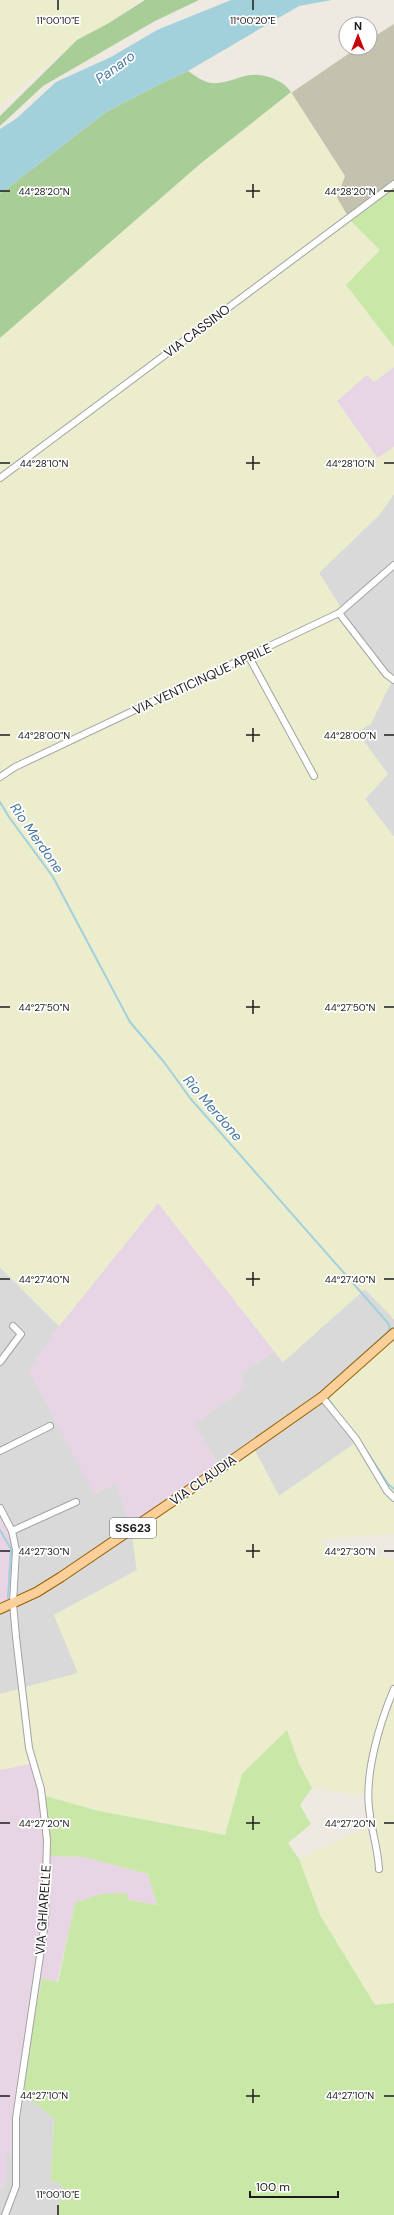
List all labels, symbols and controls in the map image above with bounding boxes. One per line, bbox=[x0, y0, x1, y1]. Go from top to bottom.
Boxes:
text: 11°00'10"E bbox=[36, 14, 80, 27]
text: 11°00'20"E bbox=[230, 14, 276, 27]
north arrow bbox=[338, 16, 378, 56]
text: N bbox=[354, 19, 362, 33]
water label: Panaro bbox=[92, 47, 138, 87]
text: 44°28'20"N bbox=[18, 185, 70, 198]
text: 44°28'20"N bbox=[324, 185, 376, 198]
street label: VIA CASSINO bbox=[160, 301, 234, 361]
text: 44°28'10"N bbox=[20, 457, 68, 470]
text: 44°28'10"N bbox=[326, 457, 374, 470]
street label: VIA VENTICINQUE APRILE bbox=[130, 639, 274, 719]
text: 44°28'00"N bbox=[18, 729, 70, 742]
text: 44°28'00"N bbox=[324, 729, 376, 742]
water label: Rio Merdone bbox=[6, 799, 68, 877]
text: 44°27'50"N bbox=[19, 1001, 70, 1014]
text: 44°27'50"N bbox=[325, 1001, 376, 1014]
water label: Rio Merdone bbox=[179, 1071, 247, 1145]
text: 44°27'40"N bbox=[19, 1273, 69, 1286]
text: 44°27'40"N bbox=[325, 1273, 375, 1286]
street label: VIA CLAUDIA bbox=[166, 1451, 240, 1509]
road number: SS623 bbox=[110, 1518, 156, 1538]
text: 44°27'30"N bbox=[19, 1545, 70, 1558]
text: 44°27'30"N bbox=[325, 1545, 376, 1558]
text: 44°27'20"N bbox=[19, 1817, 69, 1830]
text: 44°27'20"N bbox=[325, 1817, 375, 1830]
street label: VIA GHIARELLE bbox=[31, 1864, 55, 1956]
text: 44°27'10"N bbox=[20, 2089, 68, 2102]
text: 44°27'10"N bbox=[326, 2089, 374, 2102]
scale bar bbox=[250, 2173, 338, 2199]
text: 100 m bbox=[256, 2179, 290, 2195]
text: 11°00'10"E bbox=[36, 2188, 80, 2201]

